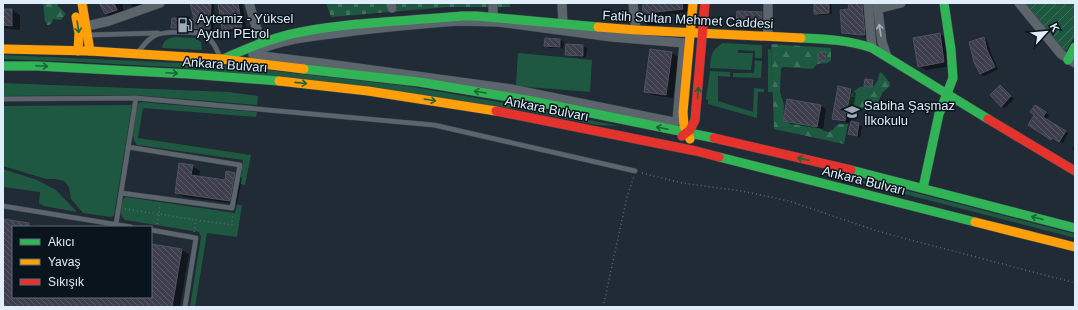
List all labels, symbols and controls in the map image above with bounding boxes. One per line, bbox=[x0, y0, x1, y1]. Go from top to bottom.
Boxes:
street label: Fatih Sultan Mehmet Caddesi bbox=[602, 8, 774, 31]
place label: Aytemiz - Yüksel Aydın PEtrol bbox=[197, 11, 293, 41]
north arrow bbox=[1026, 12, 1066, 52]
fuel station icon: Aytemiz - Yüksel Aydın PEtrol bbox=[176, 16, 194, 34]
one-way arrow bbox=[74, 20, 82, 33]
text: K bbox=[1048, 21, 1062, 34]
one-way arrow bbox=[876, 24, 884, 37]
street label: Ankara Bulvarı bbox=[182, 54, 268, 75]
one-way arrow bbox=[35, 63, 48, 70]
one-way arrow bbox=[165, 69, 178, 76]
one-way arrow bbox=[294, 79, 307, 87]
one-way arrow bbox=[694, 87, 702, 100]
one-way arrow bbox=[473, 88, 486, 96]
street label: Ankara Bulvarı bbox=[504, 93, 590, 124]
one-way arrow bbox=[423, 97, 436, 105]
place label: Sabiha Şaşmaz İlkokulu bbox=[864, 98, 955, 128]
school or university icon: Sabiha Şaşmaz İlkokulu bbox=[843, 103, 861, 121]
one-way arrow bbox=[656, 123, 669, 131]
one-way arrow bbox=[796, 154, 809, 162]
street label: Ankara Bulvarı bbox=[821, 163, 907, 198]
one-way arrow bbox=[1031, 214, 1044, 221]
legend bbox=[12, 226, 152, 298]
text: Akıcı bbox=[48, 235, 75, 249]
text: Yavaş bbox=[48, 255, 80, 269]
text: Sıkışık bbox=[48, 275, 85, 289]

